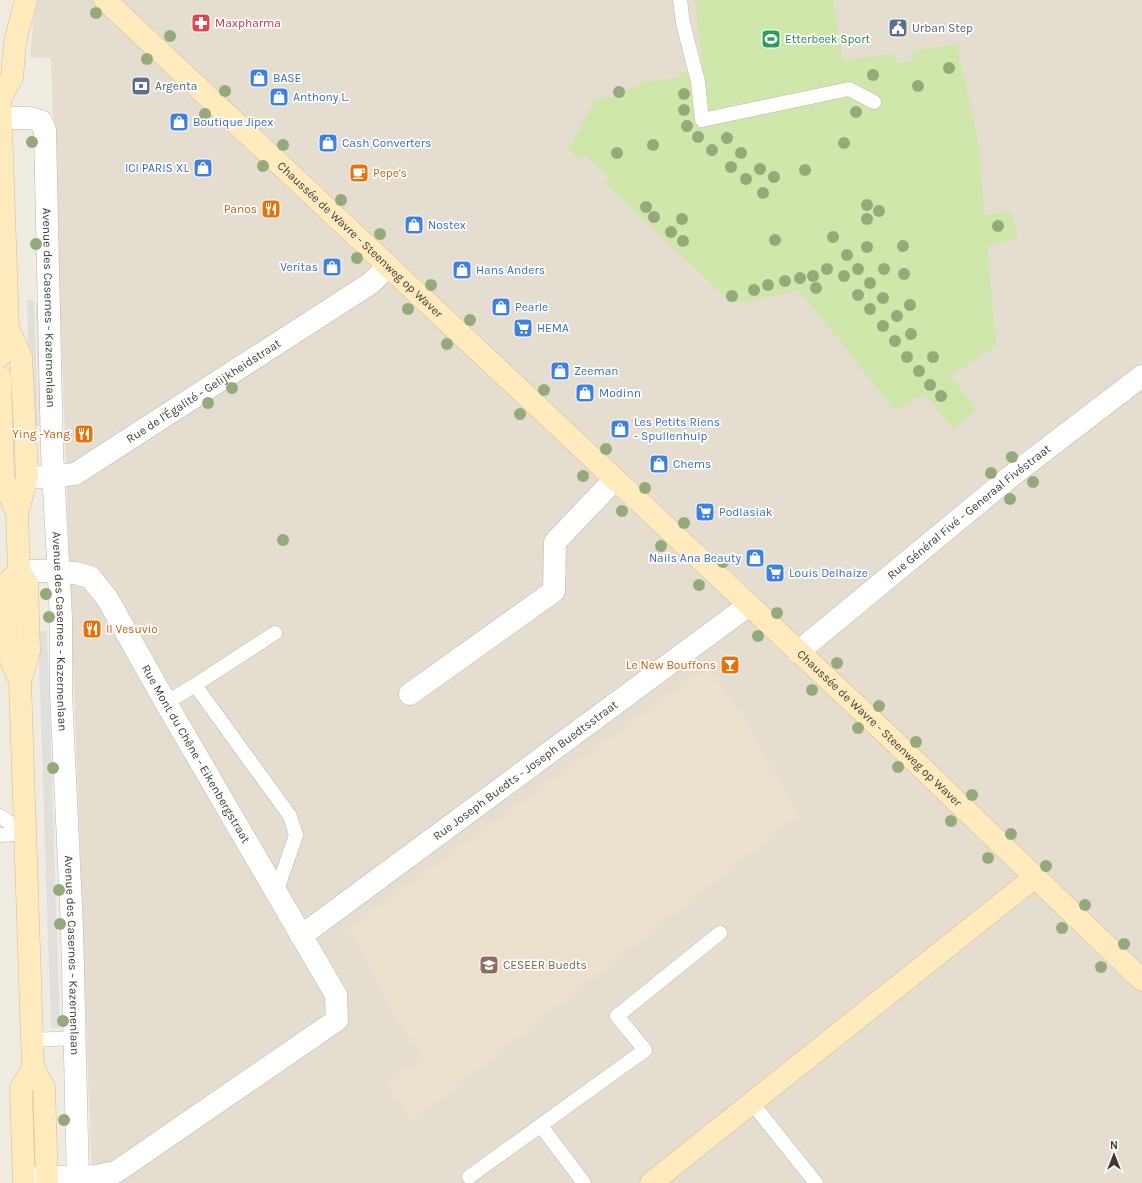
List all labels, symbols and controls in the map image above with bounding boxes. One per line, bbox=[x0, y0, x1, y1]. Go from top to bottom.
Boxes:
pharmacy icon: Maxpharma bbox=[190, 12, 212, 34]
place label: Maxpharma bbox=[215, 16, 281, 30]
public building icon: Urban Step bbox=[887, 17, 909, 39]
place label: Urban Step bbox=[912, 21, 973, 35]
sports icon: Etterbeek Sport bbox=[760, 28, 782, 50]
place label: Etterbeek Sport bbox=[785, 32, 870, 46]
shop icon: BASE bbox=[248, 67, 270, 89]
place label: BASE bbox=[273, 71, 301, 85]
bank icon: Argenta bbox=[130, 75, 152, 97]
place label: Argenta bbox=[155, 79, 197, 93]
shop icon: Anthony L. bbox=[268, 86, 290, 108]
place label: Anthony L. bbox=[293, 90, 349, 104]
shop icon: Boutique Jipex bbox=[168, 111, 190, 133]
place label: Boutique Jipex bbox=[193, 115, 273, 129]
shop icon: Cash Converters bbox=[317, 132, 339, 154]
place label: Cash Converters bbox=[342, 136, 431, 150]
shop icon: ICI PARIS XL bbox=[192, 157, 214, 179]
street label: Chaussée de Wavre - Steenweg op Waver bbox=[275, 159, 446, 321]
place label: ICI PARIS XL bbox=[125, 161, 189, 175]
cafe icon: Pepe's bbox=[348, 162, 370, 184]
place label: Pepe's bbox=[373, 166, 407, 180]
restaurant icon: Panos bbox=[260, 198, 282, 220]
place label: Panos bbox=[224, 202, 257, 216]
street label: Avenue des Casernes - Kazernenlaan bbox=[40, 208, 58, 408]
shop icon: Nostex bbox=[403, 214, 425, 236]
place label: Nostex bbox=[428, 218, 466, 232]
shop icon: Veritas bbox=[321, 256, 343, 278]
shop icon: Hans Anders bbox=[451, 259, 473, 281]
place label: Veritas bbox=[280, 260, 318, 274]
place label: Hans Anders bbox=[476, 263, 545, 277]
shop icon: Pearle bbox=[490, 296, 512, 318]
place label: Pearle bbox=[515, 300, 548, 314]
supermarket icon: HEMA bbox=[512, 317, 534, 339]
place label: HEMA bbox=[537, 321, 569, 335]
street label: Rue de l'Égalité - Gelijkheidstraat bbox=[124, 336, 284, 446]
shop icon: Zeeman bbox=[549, 360, 571, 382]
place label: Zeeman bbox=[574, 364, 619, 378]
shop icon: Modinn bbox=[574, 382, 596, 404]
place label: Modinn bbox=[599, 386, 641, 400]
place label: Les Petits Riens - Spullenhulp bbox=[634, 415, 720, 443]
shop icon: Les Petits Riens - Spullenhulp bbox=[609, 418, 631, 440]
restaurant icon: Ying -Yang bbox=[73, 423, 95, 445]
place label: Ying -Yang bbox=[12, 427, 70, 441]
street label: Rue Général Fivé - Generaal Fivéstraat bbox=[884, 441, 1054, 582]
shop icon: Chems bbox=[648, 453, 670, 475]
place label: Chems bbox=[673, 457, 711, 471]
supermarket icon: Podlasiak bbox=[694, 501, 716, 523]
place label: Podlasiak bbox=[719, 505, 773, 519]
street label: Avenue des Casernes - Kazernenlaan bbox=[49, 531, 70, 732]
shop icon: Nails Ana Beauty bbox=[744, 547, 766, 569]
place label: Nails Ana Beauty bbox=[649, 551, 741, 565]
supermarket icon: Louis Delhaize bbox=[764, 562, 786, 584]
place label: Louis Delhaize bbox=[789, 566, 868, 580]
restaurant icon: Il Vesuvio bbox=[81, 618, 103, 640]
place label: Il Vesuvio bbox=[106, 622, 158, 636]
street label: Chaussée de Wavre - Steenweg op Waver bbox=[794, 647, 965, 810]
bar icon: Le New Bouffons bbox=[719, 654, 741, 676]
place label: Le New Bouffons bbox=[626, 658, 716, 672]
street label: Rue Mont du Chêne - Eikenbergstraat bbox=[139, 662, 253, 846]
street label: Rue Joseph Buedts - Joseph Buedtsstraat bbox=[430, 697, 621, 843]
street label: Avenue des Casernes - Kazernenlaan bbox=[62, 855, 82, 1055]
school or university icon: CESEER Buedts bbox=[478, 954, 500, 976]
place label: CESEER Buedts bbox=[503, 958, 587, 972]
north arrow bbox=[1094, 1135, 1134, 1175]
text: N bbox=[1110, 1139, 1118, 1152]

